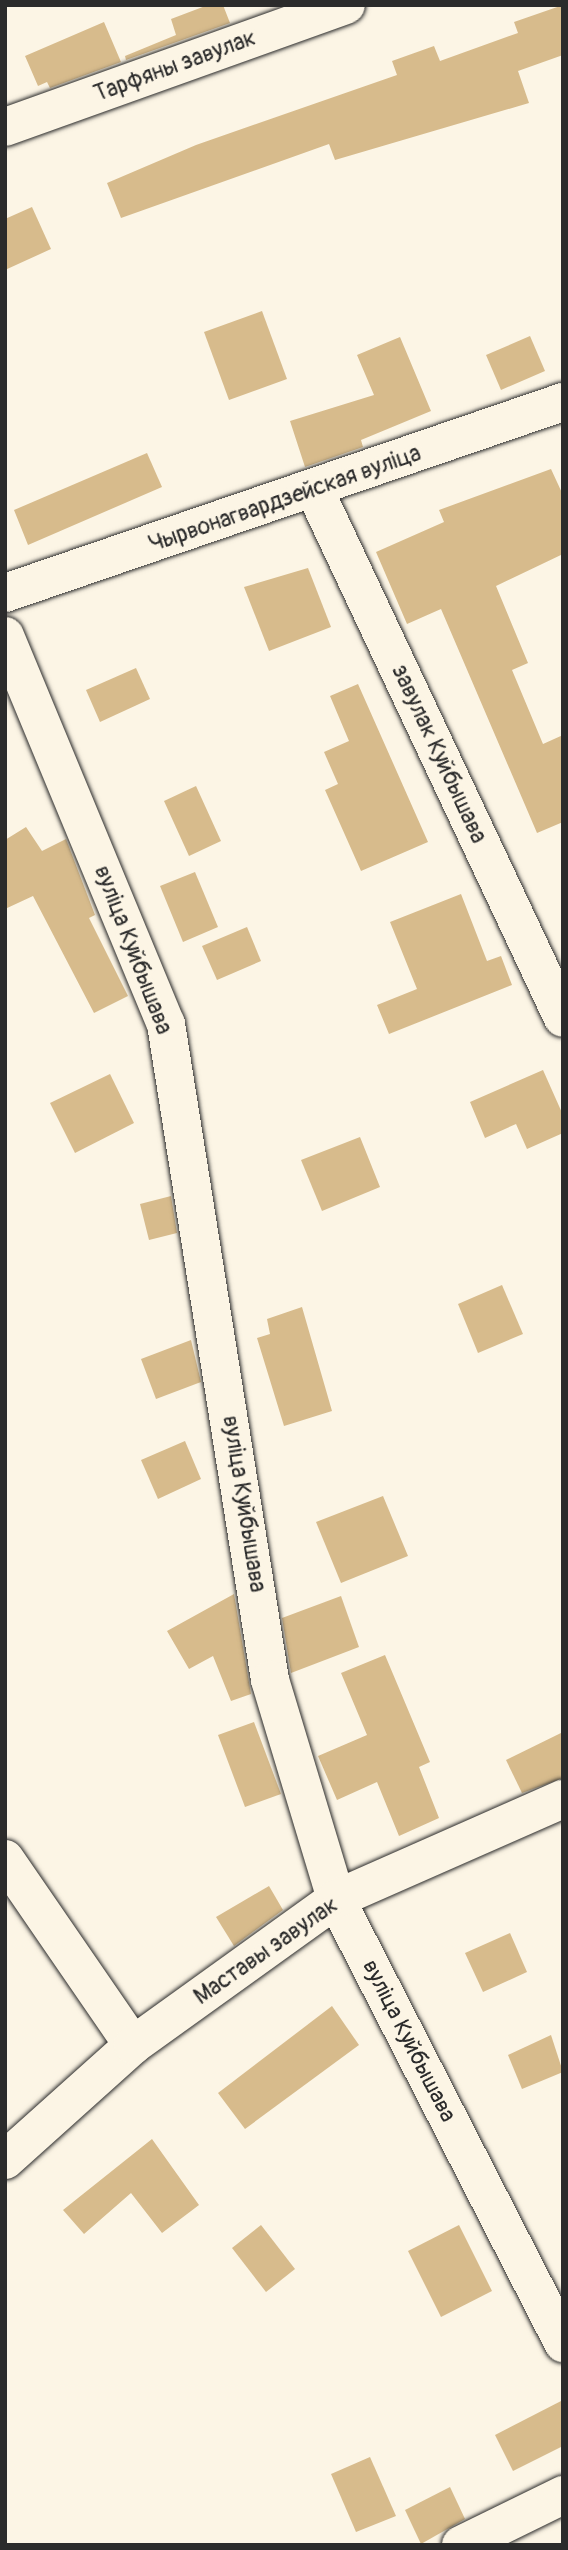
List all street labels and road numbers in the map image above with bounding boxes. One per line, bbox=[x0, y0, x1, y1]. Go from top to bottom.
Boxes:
street label: Тарфяны завулак bbox=[90, 24, 260, 108]
street label: Чырвонагвардзейская вуліца bbox=[145, 439, 425, 559]
street label: завулак Куйбышава bbox=[386, 660, 492, 848]
street label: вуліца Куйбышава bbox=[88, 862, 178, 1038]
street label: вуліца Куйбышава bbox=[216, 1414, 272, 1594]
street label: Маставы завулак bbox=[189, 1891, 343, 2011]
street label: вуліца Куйбышава bbox=[356, 1955, 462, 2127]

